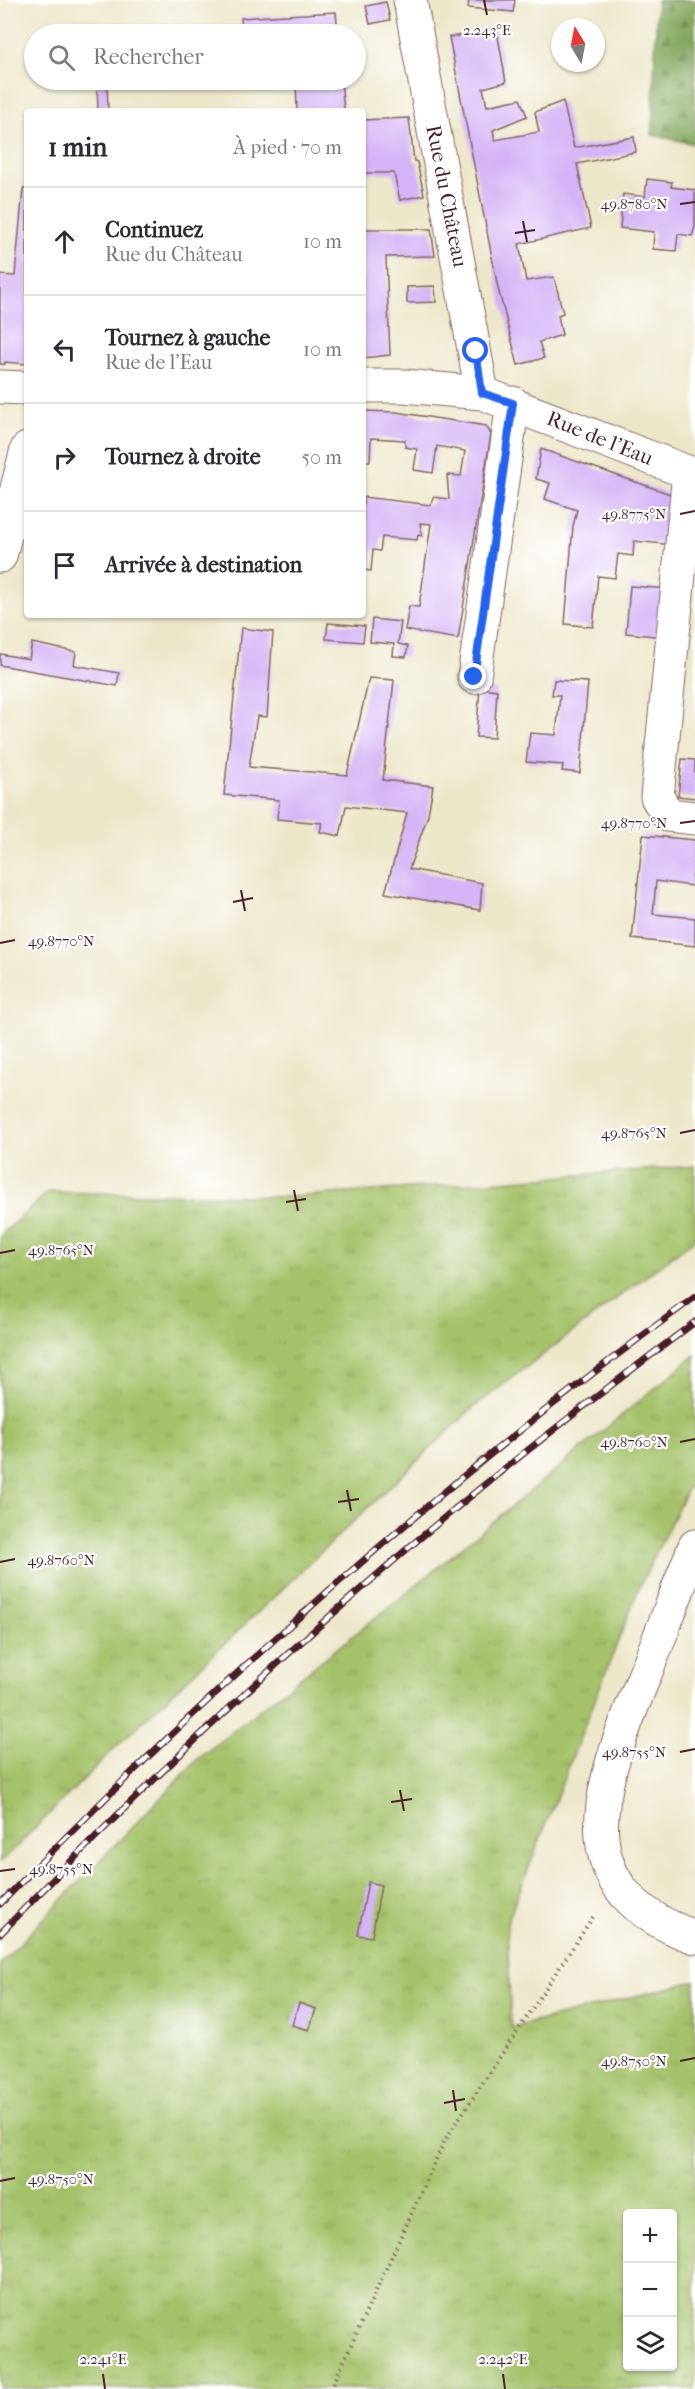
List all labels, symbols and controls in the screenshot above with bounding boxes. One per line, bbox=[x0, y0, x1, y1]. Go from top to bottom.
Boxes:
north arrow bbox=[551, 18, 605, 72]
text: 2.243°E bbox=[463, 21, 511, 39]
search box bbox=[24, 24, 366, 90]
icon: search bbox=[45, 41, 78, 74]
text: Rechercher bbox=[93, 44, 204, 70]
street label: Rue du Château bbox=[421, 123, 473, 269]
text: 1 min bbox=[48, 132, 107, 163]
text: À pied · 70 m bbox=[233, 136, 342, 159]
text: 49.8780°N bbox=[600, 195, 668, 213]
text: Continuez bbox=[105, 217, 203, 243]
icon: ahead bbox=[48, 225, 81, 258]
text: 10 m bbox=[303, 230, 342, 253]
text: Rue du Château bbox=[105, 243, 243, 266]
text: Tournez à gauche bbox=[105, 325, 270, 351]
icon: left bbox=[48, 333, 81, 366]
route start bbox=[462, 337, 488, 363]
text: 10 m bbox=[303, 338, 342, 361]
text: Rue de l'Eau bbox=[105, 351, 212, 374]
street label: Rue de l'Eau bbox=[543, 406, 657, 470]
icon: right bbox=[48, 441, 81, 474]
text: Tournez à droite bbox=[105, 444, 261, 470]
text: 50 m bbox=[301, 446, 342, 469]
text: 49.8775°N bbox=[602, 505, 667, 523]
icon: arrive bbox=[48, 549, 81, 582]
text: Arrivée à destination bbox=[105, 552, 302, 578]
route end bbox=[460, 663, 486, 689]
text: 49.8770°N bbox=[601, 814, 668, 832]
text: 49.8770°N bbox=[28, 932, 95, 950]
text: 49.8765°N bbox=[601, 1124, 668, 1142]
text: 49.8765°N bbox=[28, 1241, 95, 1259]
text: 49.8760°N bbox=[600, 1433, 668, 1451]
text: 49.8760°N bbox=[27, 1551, 95, 1569]
text: 49.8755°N bbox=[602, 1743, 667, 1761]
text: 49.8755°N bbox=[29, 1860, 94, 1878]
text: 49.8750°N bbox=[601, 2052, 668, 2070]
text: 49.8750°N bbox=[28, 2170, 95, 2188]
map controls bbox=[623, 2209, 677, 2371]
button: + bbox=[623, 2209, 677, 2263]
button: − bbox=[623, 2263, 677, 2317]
button: layers bbox=[623, 2317, 677, 2371]
text: 2.241°E bbox=[79, 2350, 127, 2368]
text: 2.242°E bbox=[478, 2350, 528, 2368]

